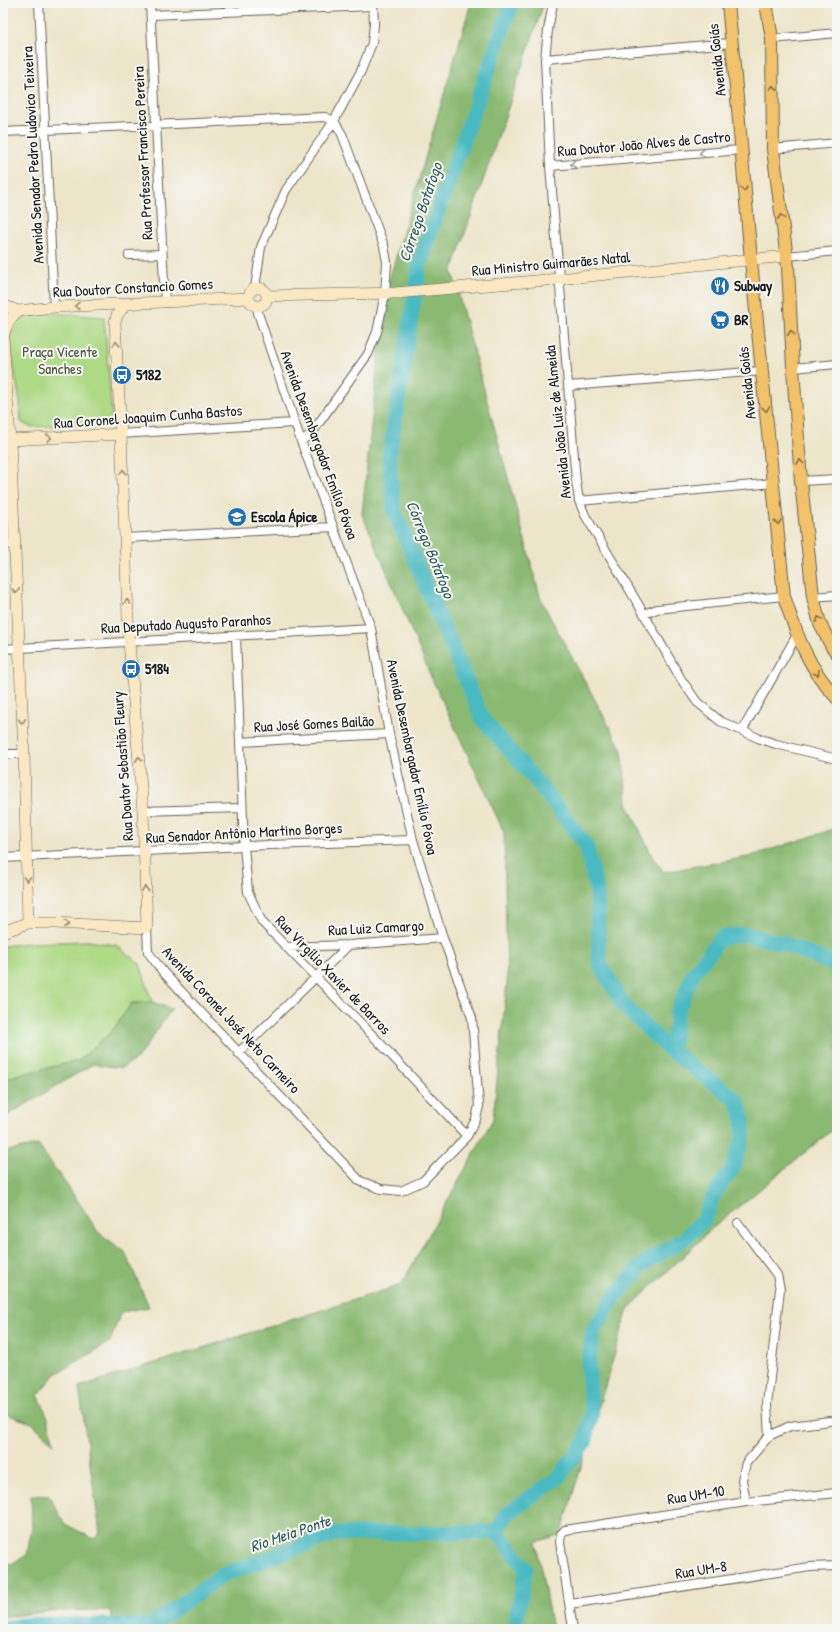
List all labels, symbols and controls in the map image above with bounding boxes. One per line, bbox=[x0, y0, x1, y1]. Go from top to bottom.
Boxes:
street label: Avenida Goiás bbox=[702, 22, 731, 97]
street label: Avenida Senador Pedro Ludovico Teixeira bbox=[16, 46, 49, 264]
street label: Rua Professor Francisco Pereira bbox=[127, 66, 158, 240]
one-way arrow bbox=[769, 85, 777, 91]
street label: Rua Doutor João Alves de Castro bbox=[557, 125, 731, 162]
one-way arrow bbox=[699, 149, 705, 158]
water label: Córrego Botafogo bbox=[393, 158, 448, 264]
one-way arrow bbox=[570, 160, 576, 169]
one-way arrow bbox=[740, 186, 749, 192]
one-way arrow bbox=[777, 214, 786, 220]
street label: Rua Ministro Guimarães Natal bbox=[471, 246, 631, 281]
street label: Rua Doutor Constancio Gomes bbox=[52, 273, 214, 302]
restaurant icon: Subway bbox=[709, 275, 731, 297]
place label: Subway bbox=[734, 275, 773, 297]
one-way arrow bbox=[74, 302, 80, 310]
supermarket icon: BR bbox=[709, 309, 731, 331]
place label: BR bbox=[734, 309, 749, 330]
one-way arrow bbox=[787, 330, 795, 336]
park label: Praça Vicente Sanches bbox=[22, 341, 98, 379]
one-way arrow bbox=[111, 341, 120, 347]
street label: Avenida João Luiz de Almeida bbox=[539, 344, 576, 500]
street label: Avenida Goiás bbox=[732, 345, 761, 420]
street label: Avenida Desembargador Emílio Póvoa bbox=[276, 348, 363, 542]
bus stop icon: 5182 bbox=[111, 364, 133, 386]
place label: 5182 bbox=[136, 364, 162, 385]
street label: Rua Coronel Joaquim Cunha Bastos bbox=[53, 399, 243, 434]
one-way arrow bbox=[761, 406, 770, 412]
one-way arrow bbox=[46, 434, 52, 443]
one-way arrow bbox=[795, 459, 804, 465]
one-way arrow bbox=[118, 469, 127, 475]
water label: Córrego Botafogo bbox=[401, 497, 461, 602]
school or university icon: Escola Ápice bbox=[226, 506, 248, 528]
place label: Escola Ápice bbox=[251, 506, 318, 528]
one-way arrow bbox=[773, 519, 782, 525]
one-way arrow bbox=[12, 588, 20, 594]
one-way arrow bbox=[123, 599, 132, 605]
street label: Rua Deputado Augusto Paranhos bbox=[100, 609, 272, 638]
one-way arrow bbox=[815, 615, 824, 622]
street label: Avenida Desembargador Emílio Póvoa bbox=[381, 657, 444, 857]
bus stop icon: 5184 bbox=[120, 658, 142, 680]
place label: 5184 bbox=[145, 658, 169, 679]
one-way arrow bbox=[812, 669, 819, 676]
street label: Rua Doutor Sebastião Fleury bbox=[107, 690, 138, 842]
street label: Rua José Gomes Bailão bbox=[253, 710, 375, 737]
one-way arrow bbox=[18, 718, 27, 724]
one-way arrow bbox=[135, 756, 144, 762]
street label: Rua Senador Antônio Martino Borges bbox=[145, 817, 343, 848]
one-way arrow bbox=[23, 876, 31, 882]
one-way arrow bbox=[141, 886, 149, 892]
street label: Rua Virgílio Xavier de Barros bbox=[271, 910, 396, 1039]
street label: Rua Luiz Camargo bbox=[328, 915, 424, 940]
one-way arrow bbox=[64, 920, 70, 928]
street label: Avenida Coronel José Neto Carneiro bbox=[158, 942, 305, 1098]
street label: Rua UM-10 bbox=[666, 1480, 726, 1509]
water label: Rio Meia Ponte bbox=[247, 1509, 334, 1557]
street label: Rua UM-8 bbox=[674, 1555, 728, 1584]

